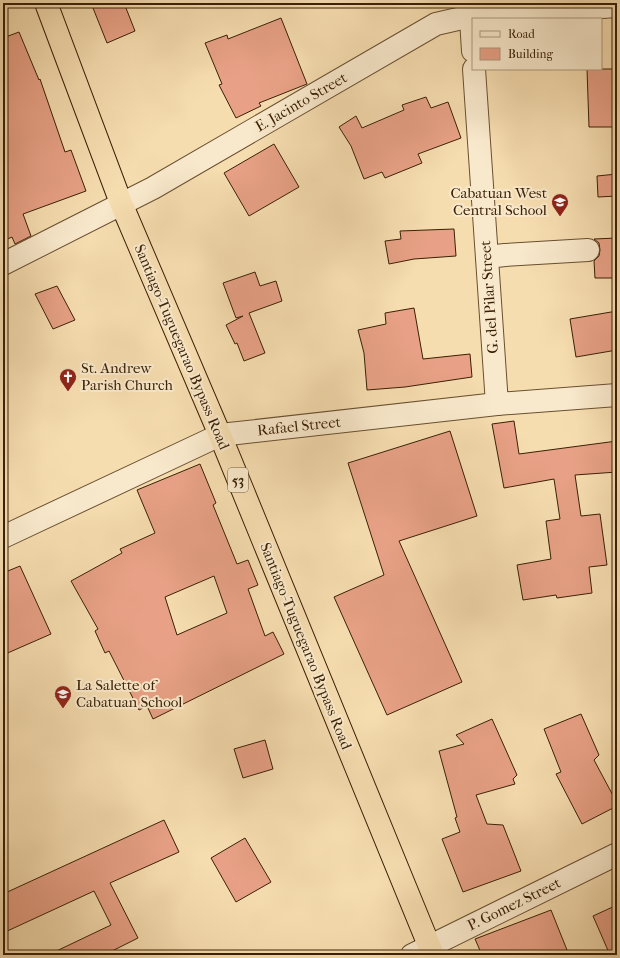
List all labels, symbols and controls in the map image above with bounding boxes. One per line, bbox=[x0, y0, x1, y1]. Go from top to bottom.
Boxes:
legend bbox=[472, 18, 602, 70]
text: Road bbox=[508, 27, 535, 41]
text: Building bbox=[508, 47, 553, 61]
street label: E. Jacinto Street bbox=[252, 68, 351, 136]
place label: Cabatuan West Central School bbox=[450, 184, 548, 219]
school or university icon: Cabatuan West Central School bbox=[550, 192, 570, 217]
street label: G. del Pilar Street bbox=[476, 239, 502, 354]
street label: Santiago-Tuguegarao Bypass Road bbox=[130, 242, 234, 453]
place label: St. Andrew Parish Church bbox=[81, 359, 173, 394]
church icon: St. Andrew Parish Church bbox=[58, 367, 78, 392]
street label: Rafael Street bbox=[256, 413, 342, 439]
road number: 53 bbox=[228, 468, 248, 492]
street label: Santiago-Tuguegarao Bypass Road bbox=[256, 540, 356, 753]
place label: La Salette of Cabatuan School bbox=[76, 676, 182, 711]
school or university icon: La Salette of Cabatuan School bbox=[53, 684, 73, 709]
street label: P. Gomez Street bbox=[464, 873, 564, 934]

